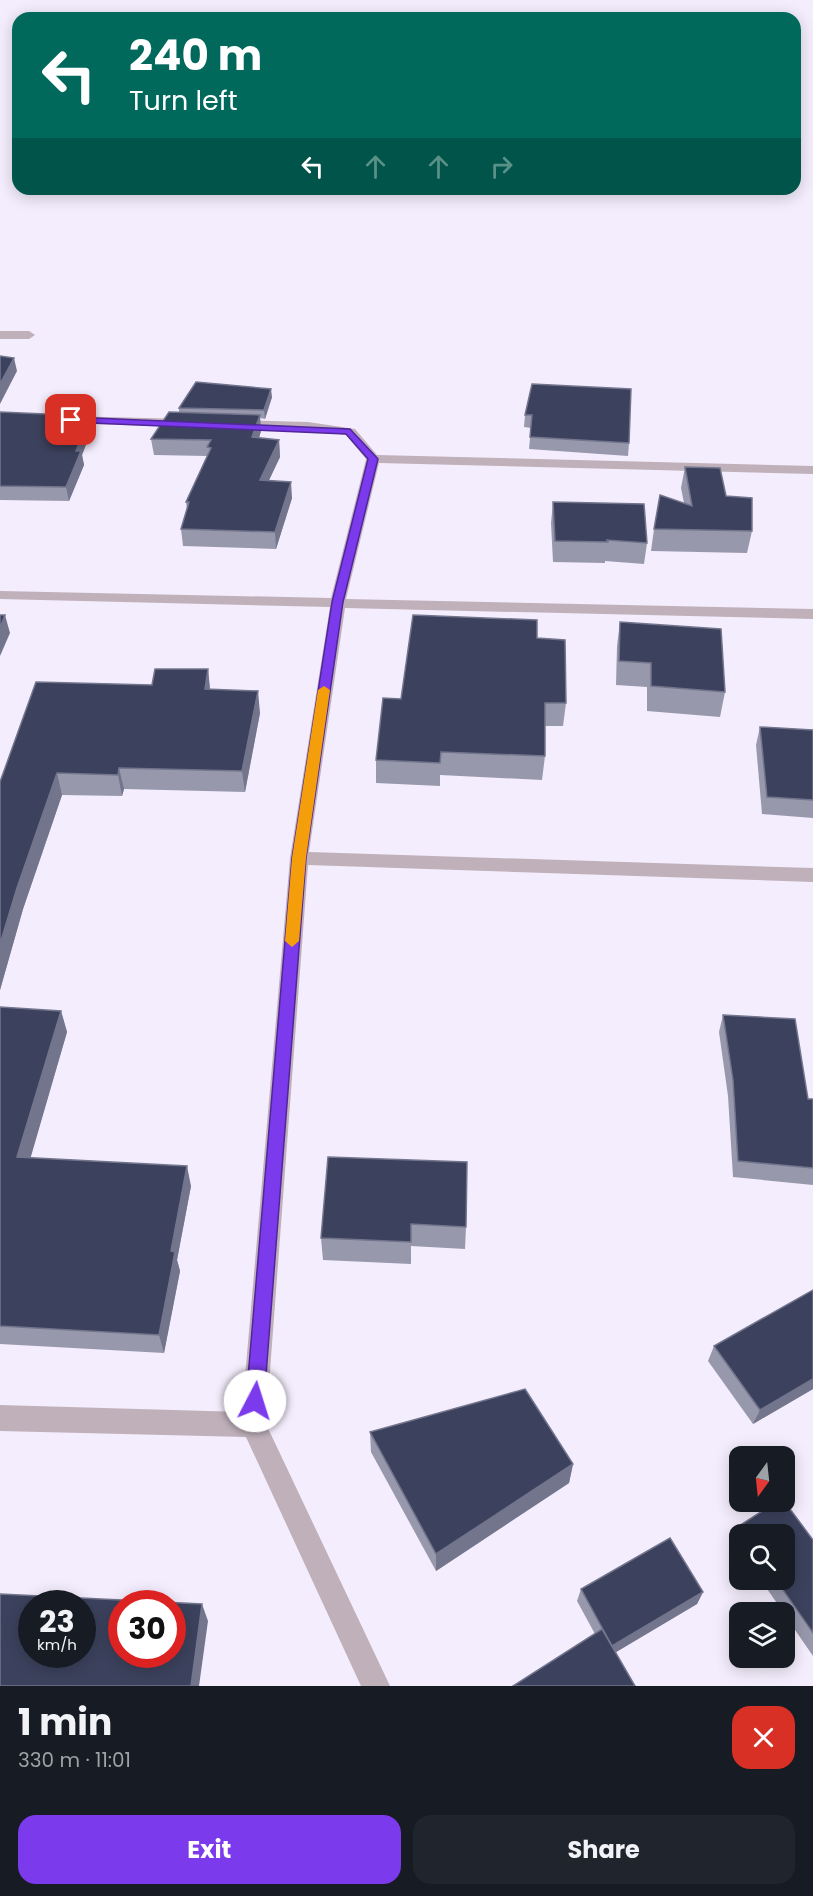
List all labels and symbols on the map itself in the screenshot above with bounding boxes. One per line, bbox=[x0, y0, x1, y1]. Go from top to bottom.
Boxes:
pin bbox=[45, 394, 96, 445]
position arrow bbox=[223, 1369, 287, 1433]
north arrow bbox=[729, 1446, 795, 1512]
speed limit sign: 30 bbox=[108, 1590, 186, 1668]

